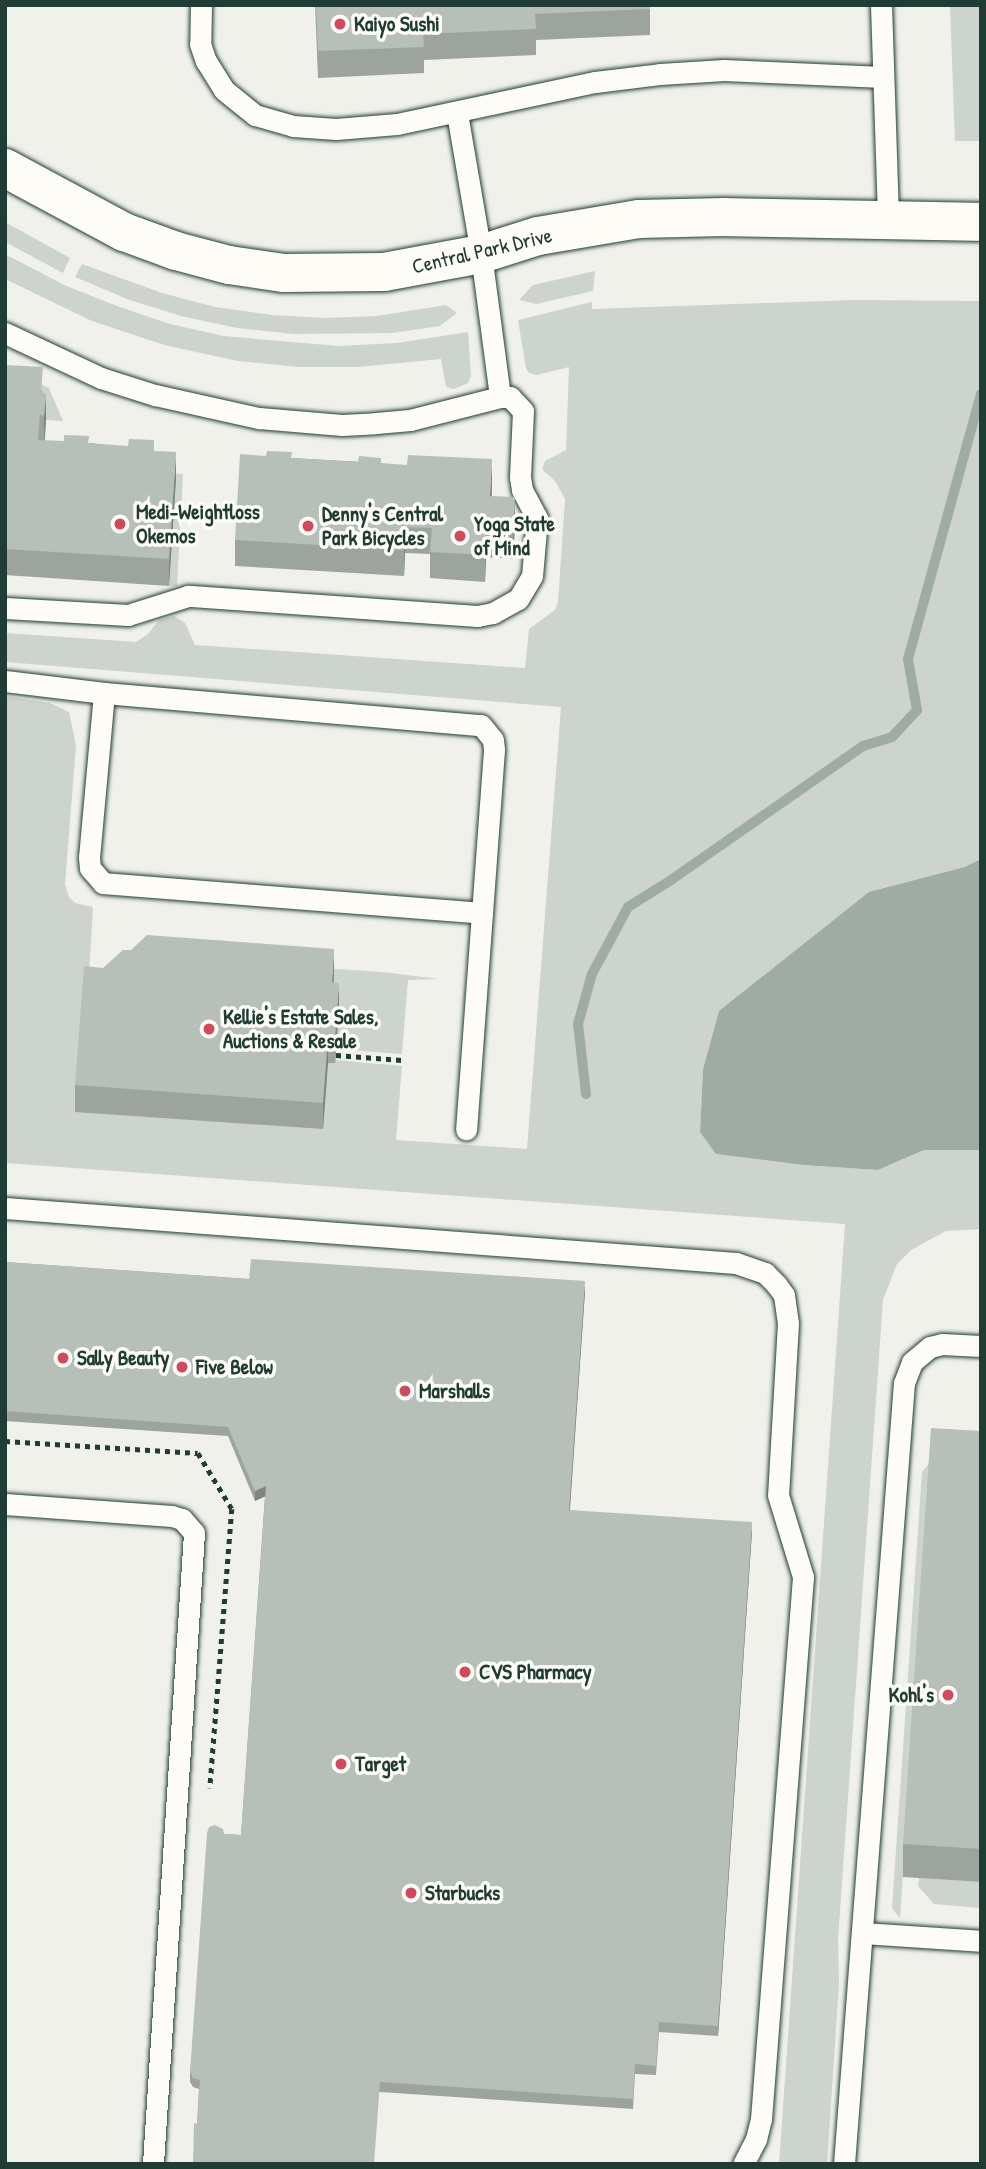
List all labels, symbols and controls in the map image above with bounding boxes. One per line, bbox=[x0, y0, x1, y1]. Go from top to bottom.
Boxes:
place label: Kaiyo Sushi bbox=[354, 11, 440, 37]
marker: Kaiyo Sushi bbox=[332, 16, 348, 32]
street label: Central Park Drive bbox=[410, 223, 554, 279]
place label: Medi-Weightloss Okemos bbox=[136, 499, 260, 549]
place label: Denny's Central Park Bicycles bbox=[322, 501, 443, 551]
place label: Yoga State of Mind bbox=[474, 511, 555, 561]
marker: Medi-Weightloss Okemos bbox=[110, 514, 130, 534]
marker: Denny's Central Park Bicycles bbox=[300, 518, 316, 534]
marker: Yoga State of Mind bbox=[452, 528, 468, 544]
place label: Kellie's Estate Sales, Auctions & Resale bbox=[223, 1004, 378, 1054]
marker: Kellie's Estate Sales, Auctions & Resale bbox=[201, 1021, 217, 1037]
place label: Sally Beauty bbox=[77, 1345, 169, 1371]
marker: Sally Beauty bbox=[55, 1350, 71, 1366]
place label: Five Below bbox=[196, 1354, 273, 1380]
marker: Five Below bbox=[174, 1359, 190, 1375]
place label: Marshalls bbox=[419, 1378, 490, 1404]
marker: Marshalls bbox=[397, 1383, 413, 1399]
place label: CVS Pharmacy bbox=[479, 1659, 592, 1685]
marker: CVS Pharmacy bbox=[457, 1664, 473, 1680]
place label: Kohl's bbox=[889, 1682, 934, 1708]
marker: Kohl's bbox=[940, 1687, 956, 1703]
place label: Target bbox=[355, 1751, 406, 1777]
marker: Target bbox=[333, 1756, 349, 1772]
place label: Starbucks bbox=[425, 1880, 500, 1906]
marker: Starbucks bbox=[403, 1885, 419, 1901]

